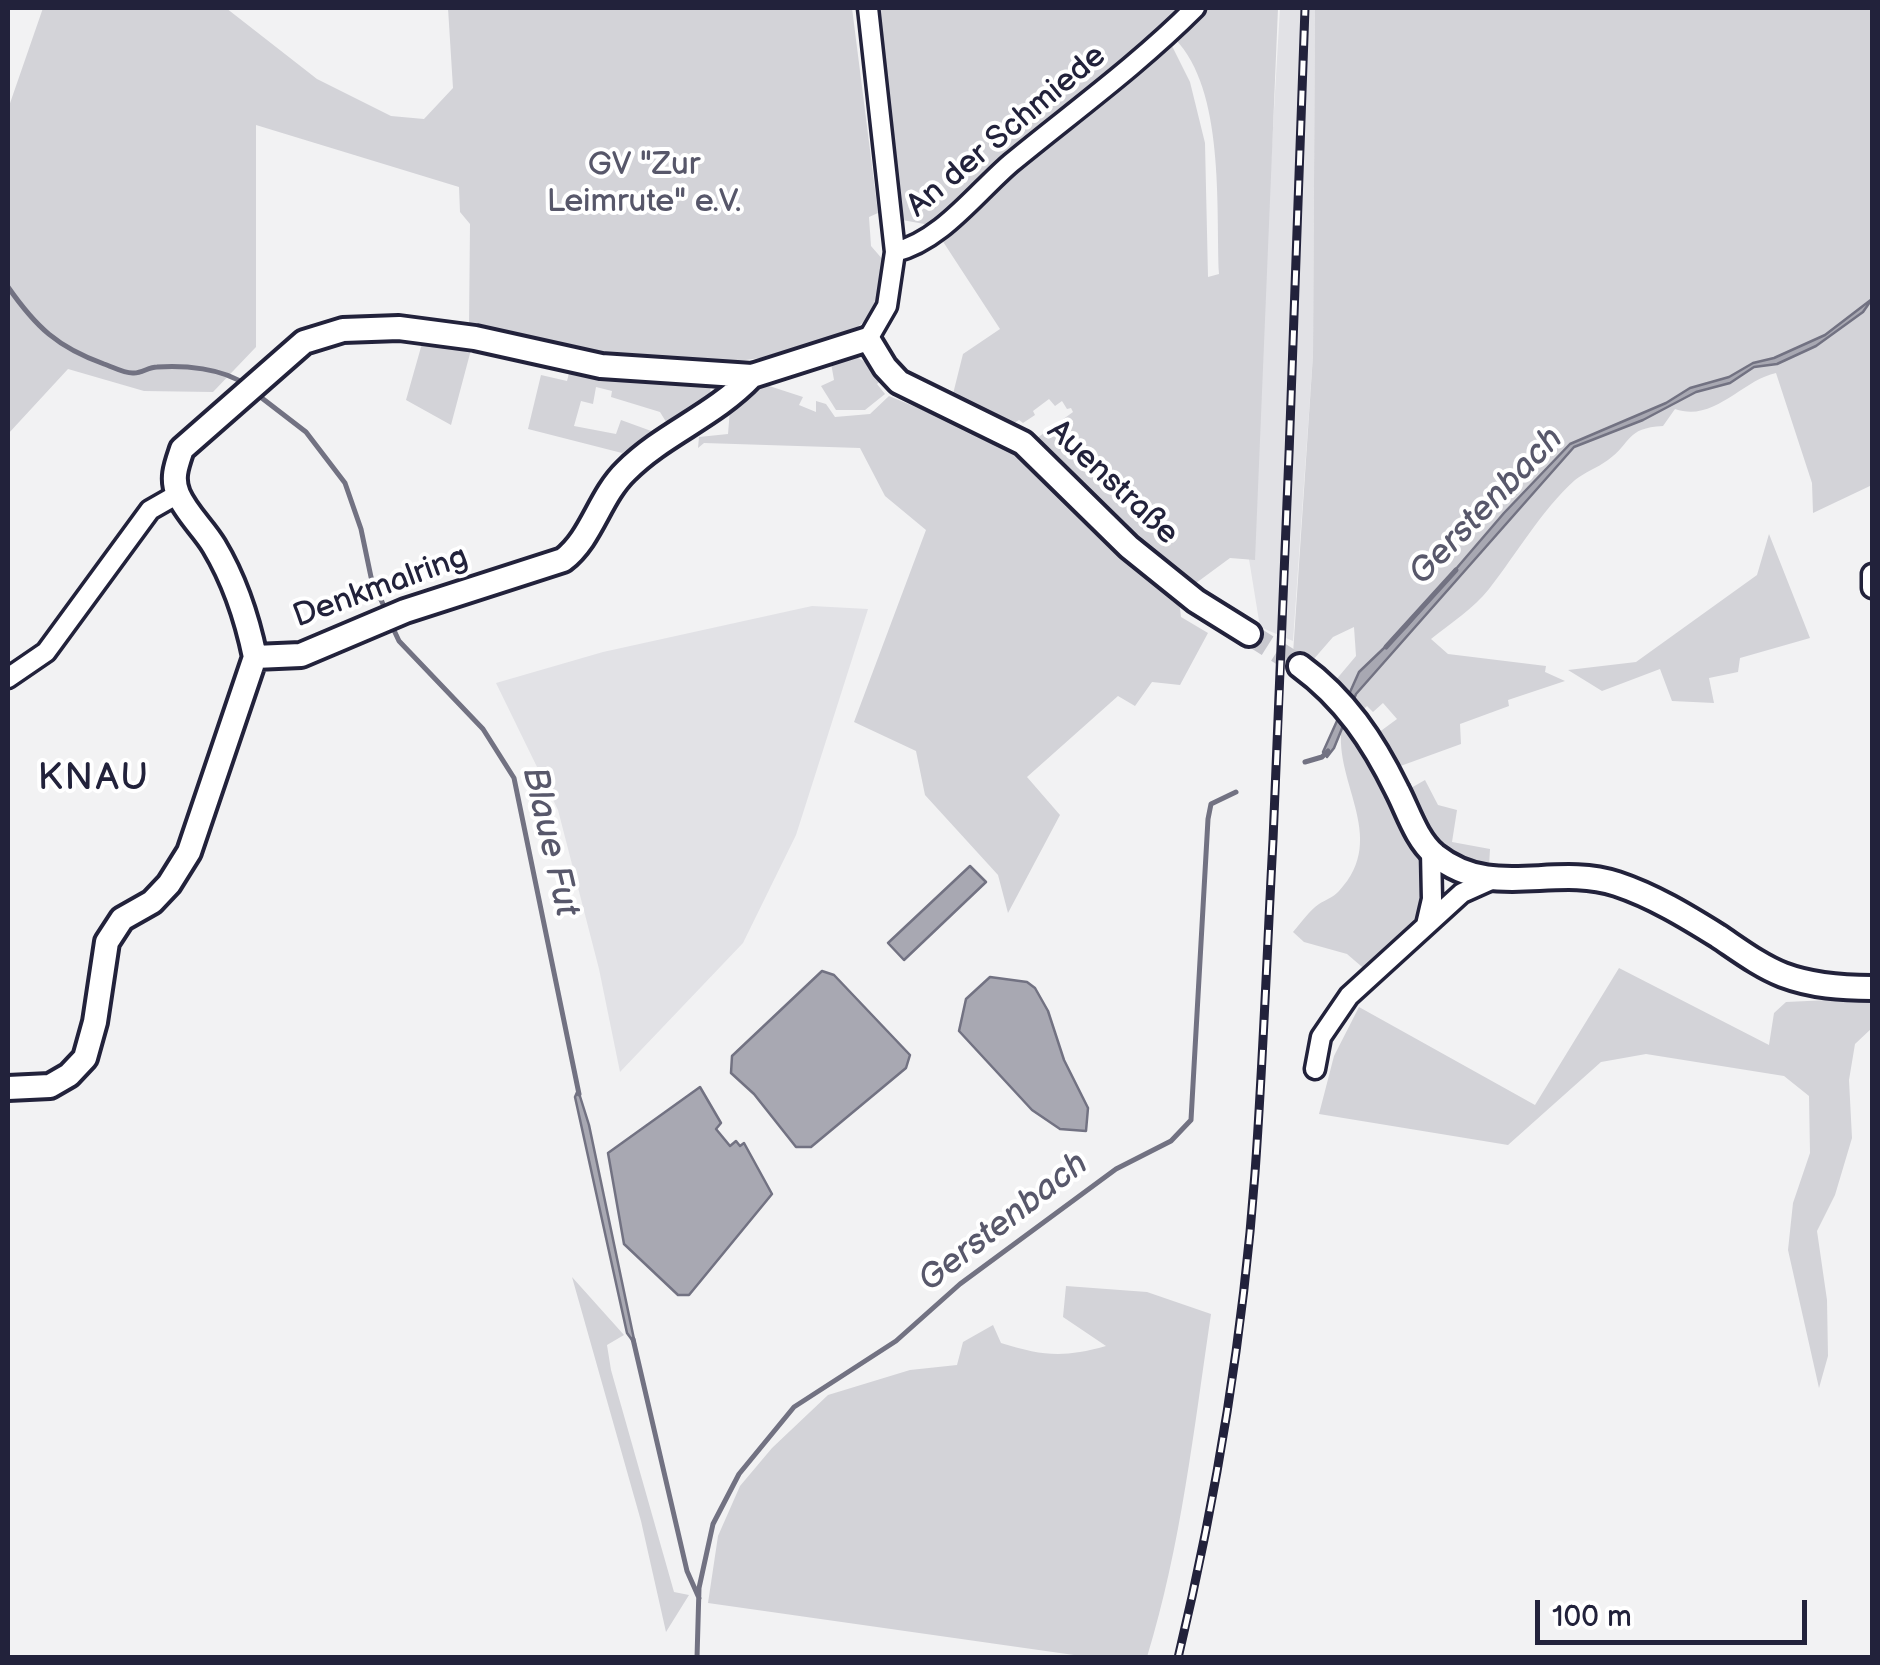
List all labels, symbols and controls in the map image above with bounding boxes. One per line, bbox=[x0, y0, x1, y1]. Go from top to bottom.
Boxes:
street label: An der Schmiede bbox=[900, 38, 1114, 226]
park label: GV "Zur Leimrute" e.V. bbox=[547, 147, 741, 222]
street label: Auenstraße bbox=[1038, 412, 1186, 554]
water label: Gerstenbach bbox=[1401, 419, 1573, 595]
street label: Denkmalring bbox=[289, 539, 473, 637]
district label: KNAU bbox=[37, 756, 151, 802]
water label: Blaue Fut bbox=[511, 763, 587, 921]
water label: Gerstenbach bbox=[911, 1144, 1097, 1302]
scale bar bbox=[1540, 1580, 1812, 1642]
text: 100 m bbox=[1552, 1599, 1632, 1635]

